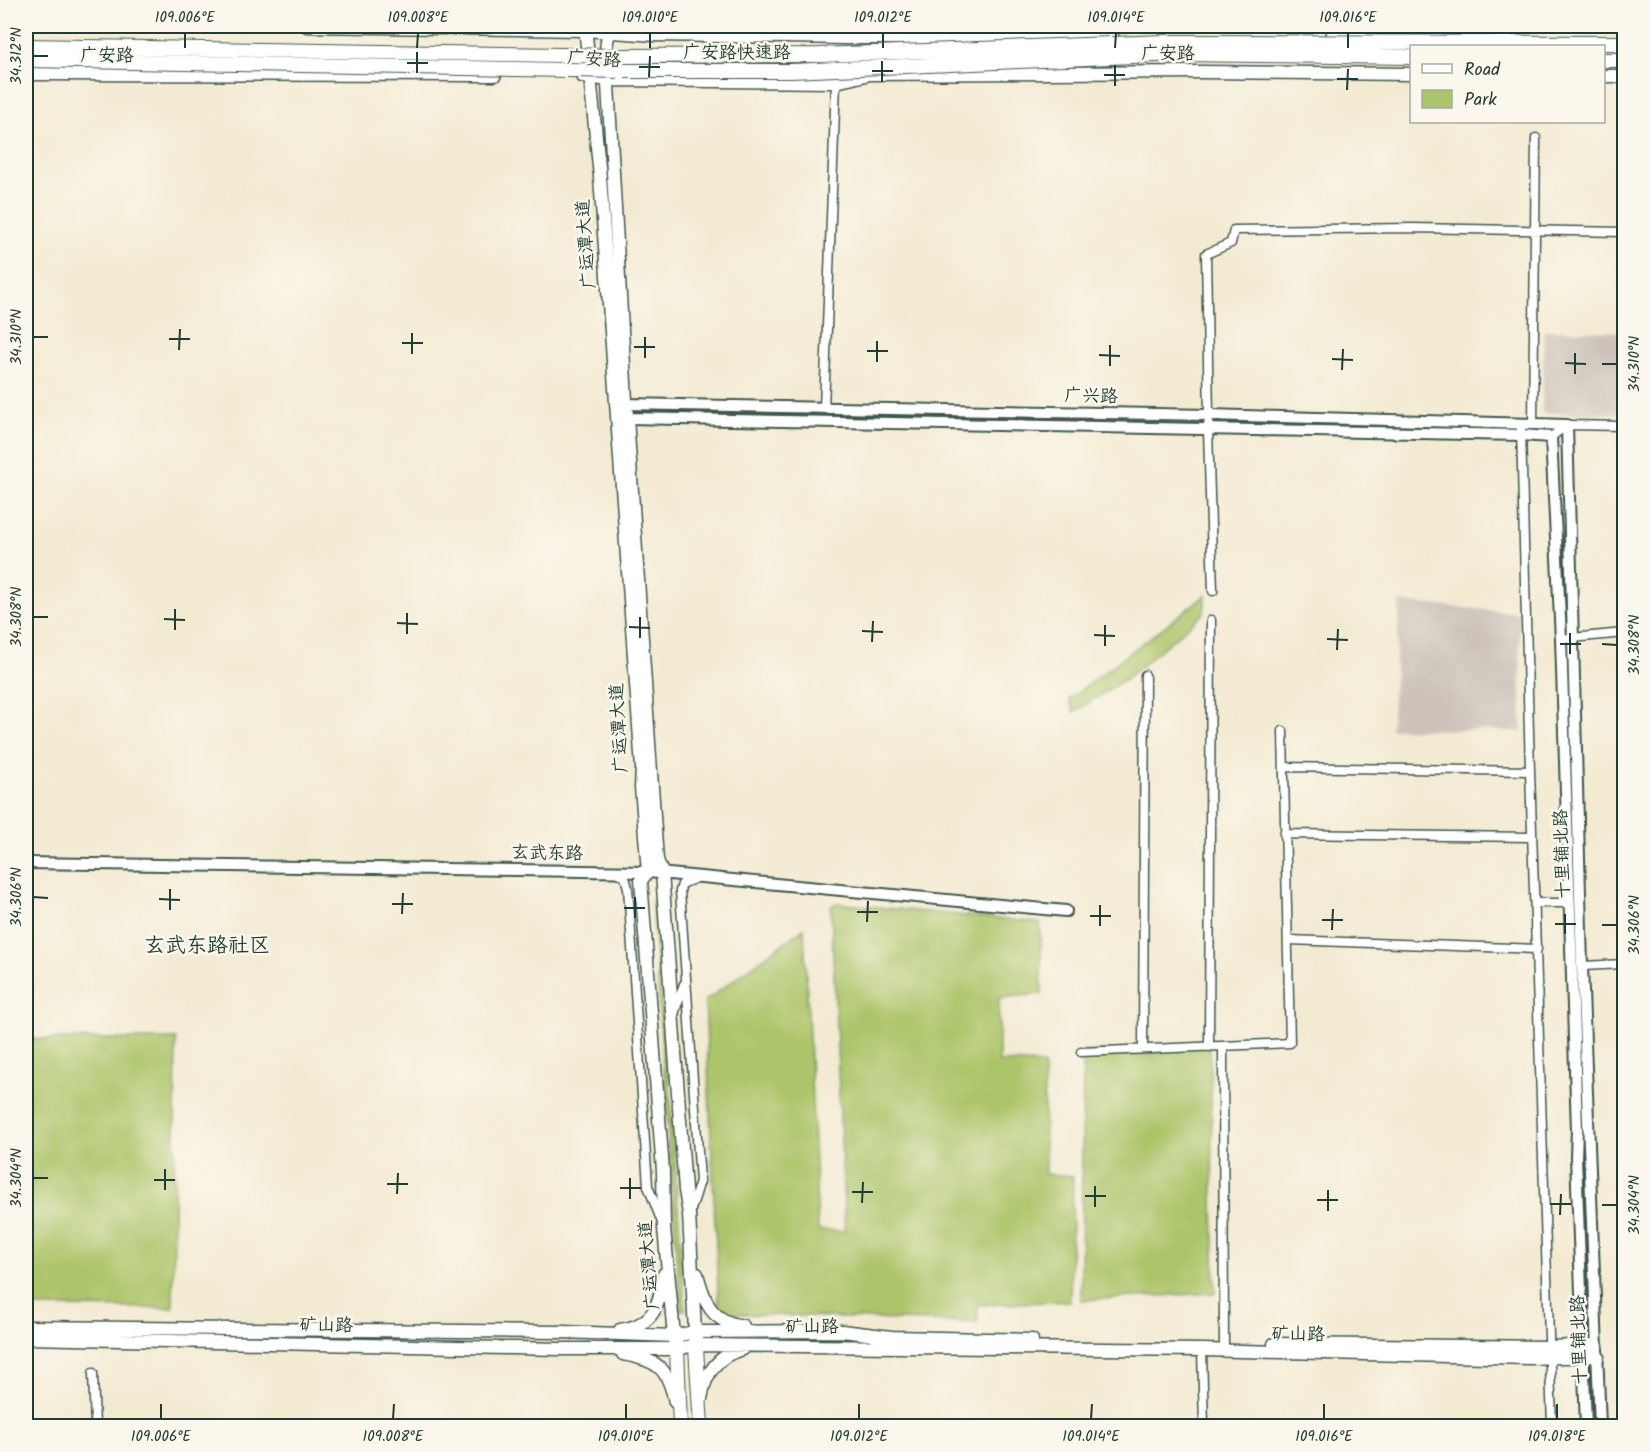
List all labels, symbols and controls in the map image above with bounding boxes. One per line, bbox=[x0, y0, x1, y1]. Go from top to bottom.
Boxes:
text: 109.006°E bbox=[155, 6, 216, 30]
text: 109.008°E bbox=[388, 6, 450, 30]
text: 109.010°E bbox=[622, 6, 680, 30]
text: 109.012°E bbox=[854, 6, 913, 30]
text: 109.014°E bbox=[1087, 6, 1146, 30]
text: 109.016°E bbox=[1319, 6, 1378, 30]
text: 34.312°N bbox=[5, 27, 29, 85]
street label: 广安路快速路 bbox=[683, 39, 791, 68]
street label: 广安路 bbox=[1141, 40, 1195, 69]
street label: 广安路 bbox=[80, 42, 134, 71]
street label: 广安路 bbox=[566, 44, 622, 76]
legend bbox=[1410, 45, 1605, 123]
text: Road bbox=[1464, 56, 1501, 85]
text: Park bbox=[1464, 86, 1497, 115]
street label: 广运潭大道 bbox=[569, 198, 605, 290]
text: 34.310°N bbox=[5, 309, 29, 365]
text: 34.310°N bbox=[1623, 336, 1647, 392]
street label: 广兴路 bbox=[1064, 382, 1118, 412]
text: 34.308°N bbox=[5, 587, 29, 647]
text: 34.308°N bbox=[1623, 615, 1647, 675]
street label: 广运潭大道 bbox=[603, 682, 637, 774]
street label: 十里铺北路 bbox=[1547, 809, 1579, 899]
street label: 玄武东路 bbox=[511, 839, 583, 869]
text: 34.306°N bbox=[5, 867, 29, 927]
text: 34.306°N bbox=[1623, 895, 1647, 955]
district label: 玄武东路社区 bbox=[144, 930, 270, 963]
text: 34.304°N bbox=[5, 1148, 29, 1208]
text: 34.304°N bbox=[1623, 1175, 1647, 1235]
street label: 广运潭大道 bbox=[632, 1219, 668, 1311]
street label: 十里铺北路 bbox=[1564, 1295, 1596, 1385]
street label: 矿山路 bbox=[299, 1311, 353, 1341]
street label: 矿山路 bbox=[785, 1313, 839, 1342]
street label: 矿山路 bbox=[1271, 1320, 1325, 1350]
text: 109.006°E bbox=[131, 1425, 192, 1449]
text: 109.008°E bbox=[363, 1425, 425, 1449]
text: 109.010°E bbox=[598, 1425, 656, 1449]
text: 109.012°E bbox=[830, 1425, 889, 1449]
text: 109.014°E bbox=[1062, 1425, 1121, 1449]
text: 109.016°E bbox=[1295, 1425, 1354, 1449]
text: 109.018°E bbox=[1528, 1425, 1587, 1449]

